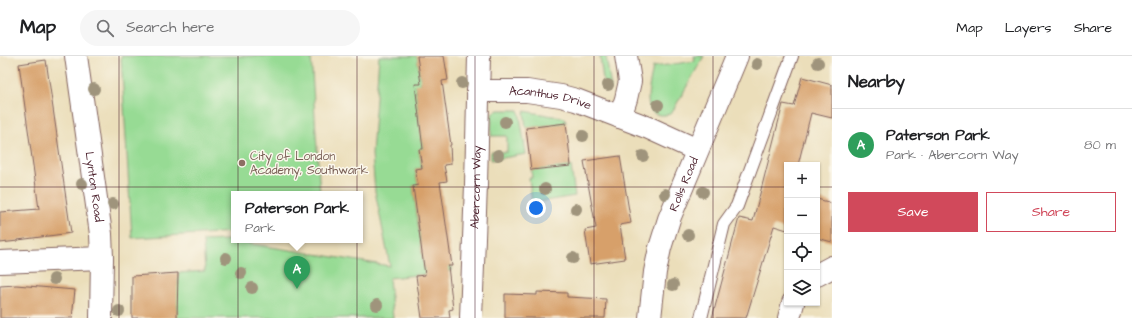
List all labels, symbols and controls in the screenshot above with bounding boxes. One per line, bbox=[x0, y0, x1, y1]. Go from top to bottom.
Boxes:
search box bbox=[80, 10, 360, 46]
text: Map bbox=[20, 14, 56, 41]
icon: search bbox=[94, 17, 116, 39]
text: Search here bbox=[126, 17, 215, 38]
text: Map bbox=[956, 18, 983, 38]
text: Layers bbox=[1005, 18, 1052, 38]
text: Share bbox=[1074, 18, 1112, 38]
text: Nearby bbox=[848, 70, 905, 94]
street label: Acanthus Drive bbox=[509, 82, 595, 114]
text: Paterson Park bbox=[886, 125, 990, 146]
text: A bbox=[857, 136, 865, 154]
text: 80 m bbox=[1084, 136, 1116, 154]
street label: Abercorn Way bbox=[466, 145, 486, 229]
text: Park · Abercorn Way bbox=[886, 146, 1019, 164]
place label: City of London Academy, Southwark bbox=[250, 148, 369, 180]
street label: Lynton Road bbox=[81, 150, 108, 223]
street label: Rolls Road bbox=[665, 154, 702, 214]
marker: City of London Academy, Southwark bbox=[237, 158, 247, 168]
map controls bbox=[784, 162, 820, 306]
button: + bbox=[784, 162, 820, 198]
popup bbox=[231, 191, 363, 243]
button: Save bbox=[848, 192, 978, 232]
button: Share bbox=[986, 192, 1116, 232]
text: Paterson Park bbox=[245, 198, 349, 219]
your location bbox=[526, 198, 546, 218]
button: − bbox=[784, 198, 820, 234]
text: Park bbox=[245, 219, 275, 237]
button: locate bbox=[784, 234, 820, 270]
pin: A bbox=[284, 256, 310, 289]
button: layers bbox=[784, 270, 820, 306]

